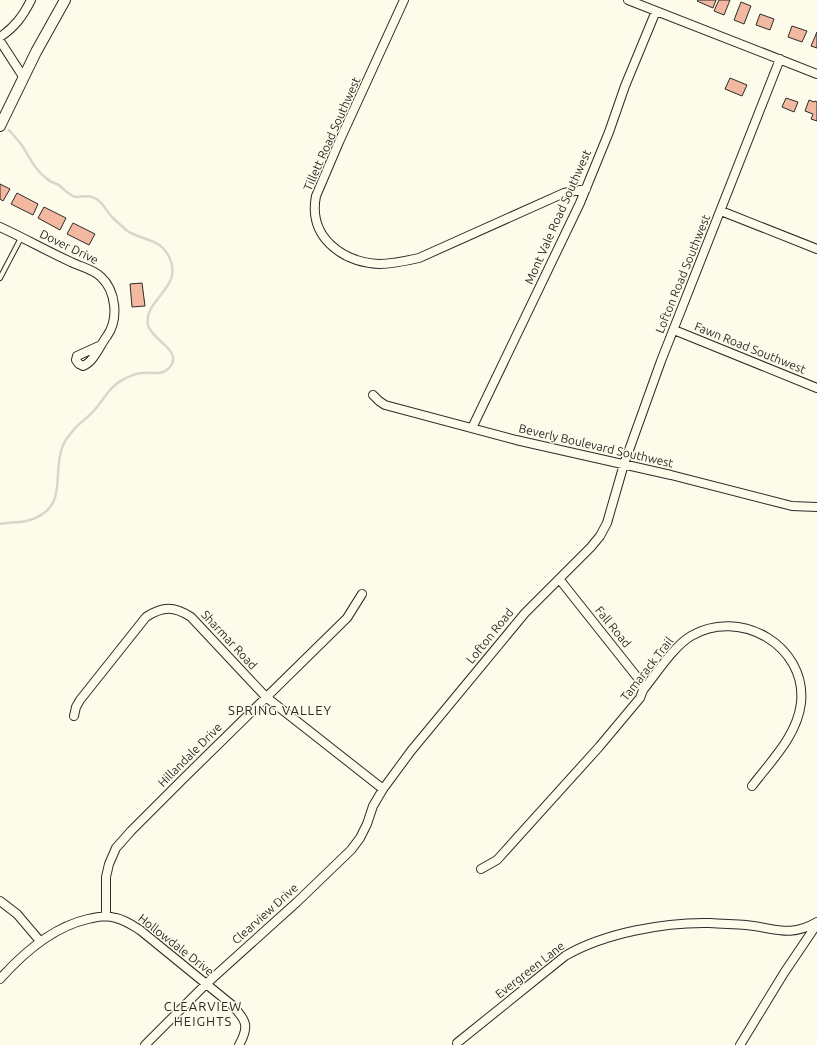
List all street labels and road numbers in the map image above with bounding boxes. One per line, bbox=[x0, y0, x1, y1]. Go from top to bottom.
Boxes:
street label: Tillett Road Southwest bbox=[301, 75, 363, 193]
street label: Mont Vale Road Southwest bbox=[522, 147, 593, 286]
street label: Lofton Road Southwest bbox=[653, 212, 712, 335]
street label: Dover Drive bbox=[38, 227, 101, 266]
street label: Fawn Road Southwest bbox=[693, 319, 808, 376]
street label: Beverly Boulevard Southwest bbox=[518, 421, 675, 470]
street label: Fall Road bbox=[593, 604, 634, 650]
street label: Lofton Road bbox=[464, 606, 516, 666]
street label: Sharmar Road bbox=[199, 608, 260, 672]
street label: Tamarack Trail bbox=[618, 634, 675, 703]
street label: Hillandale Drive bbox=[155, 720, 224, 789]
street label: Clearview Drive bbox=[229, 881, 300, 947]
street label: Hollowdale Drive bbox=[136, 911, 217, 978]
street label: Evergreen Lane bbox=[493, 939, 567, 1000]

